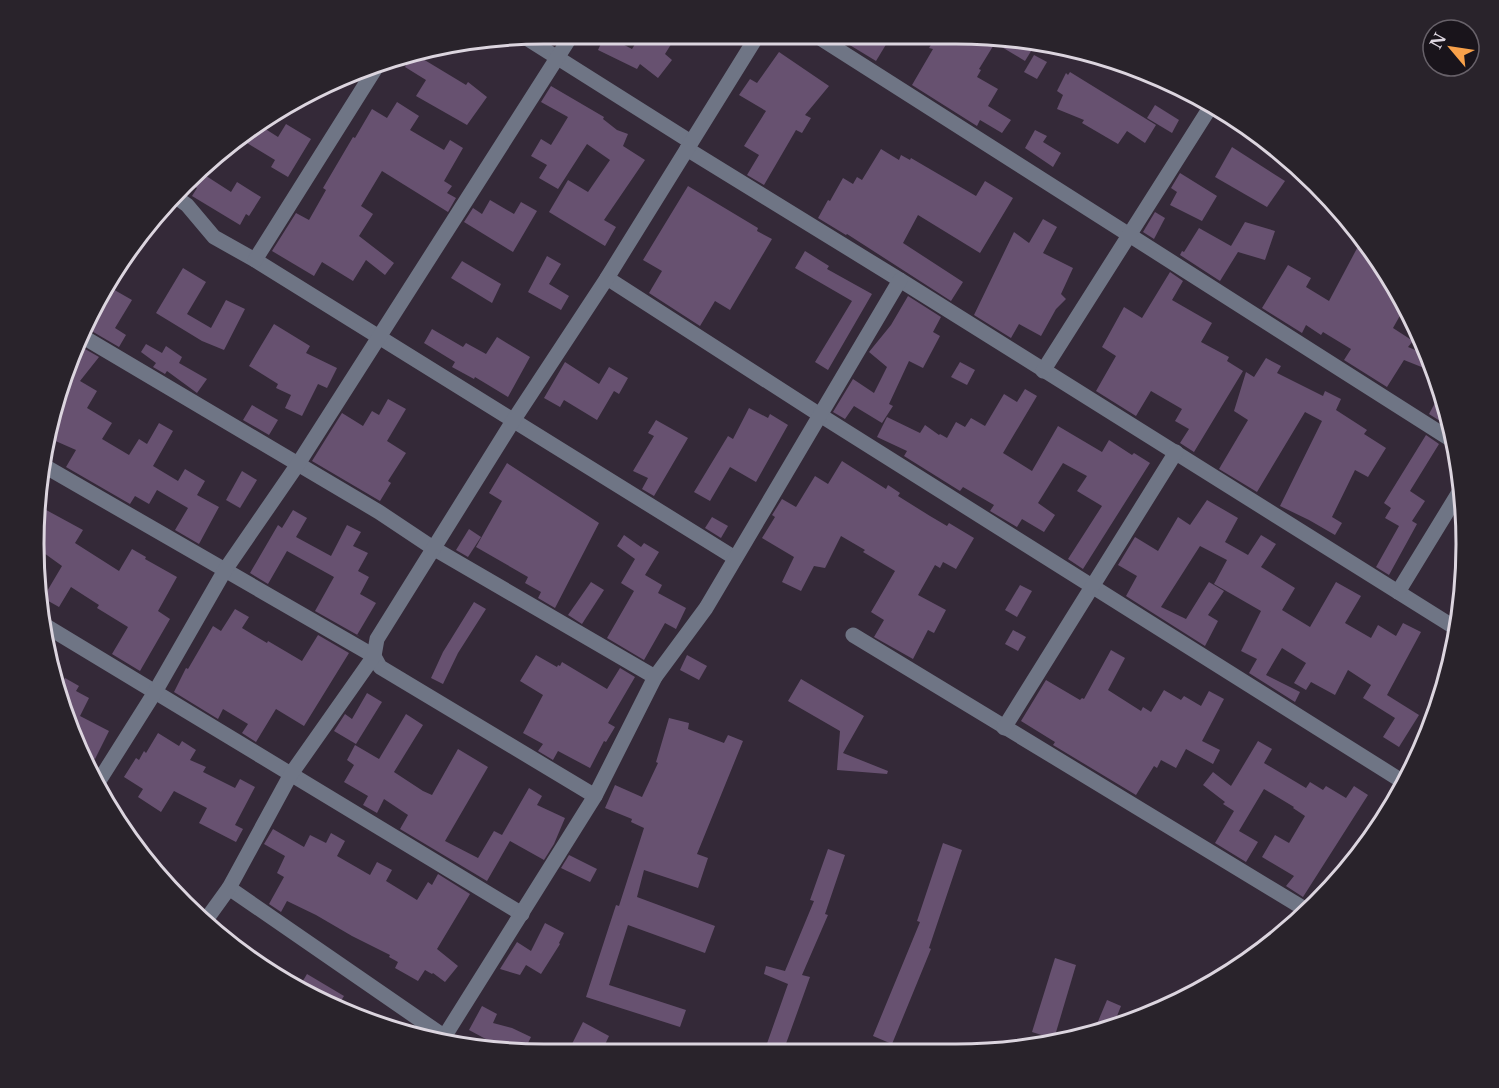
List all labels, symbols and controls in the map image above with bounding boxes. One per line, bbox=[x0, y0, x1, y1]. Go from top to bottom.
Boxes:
north arrow bbox=[1421, 18, 1481, 78]
text: N bbox=[1425, 29, 1450, 52]

